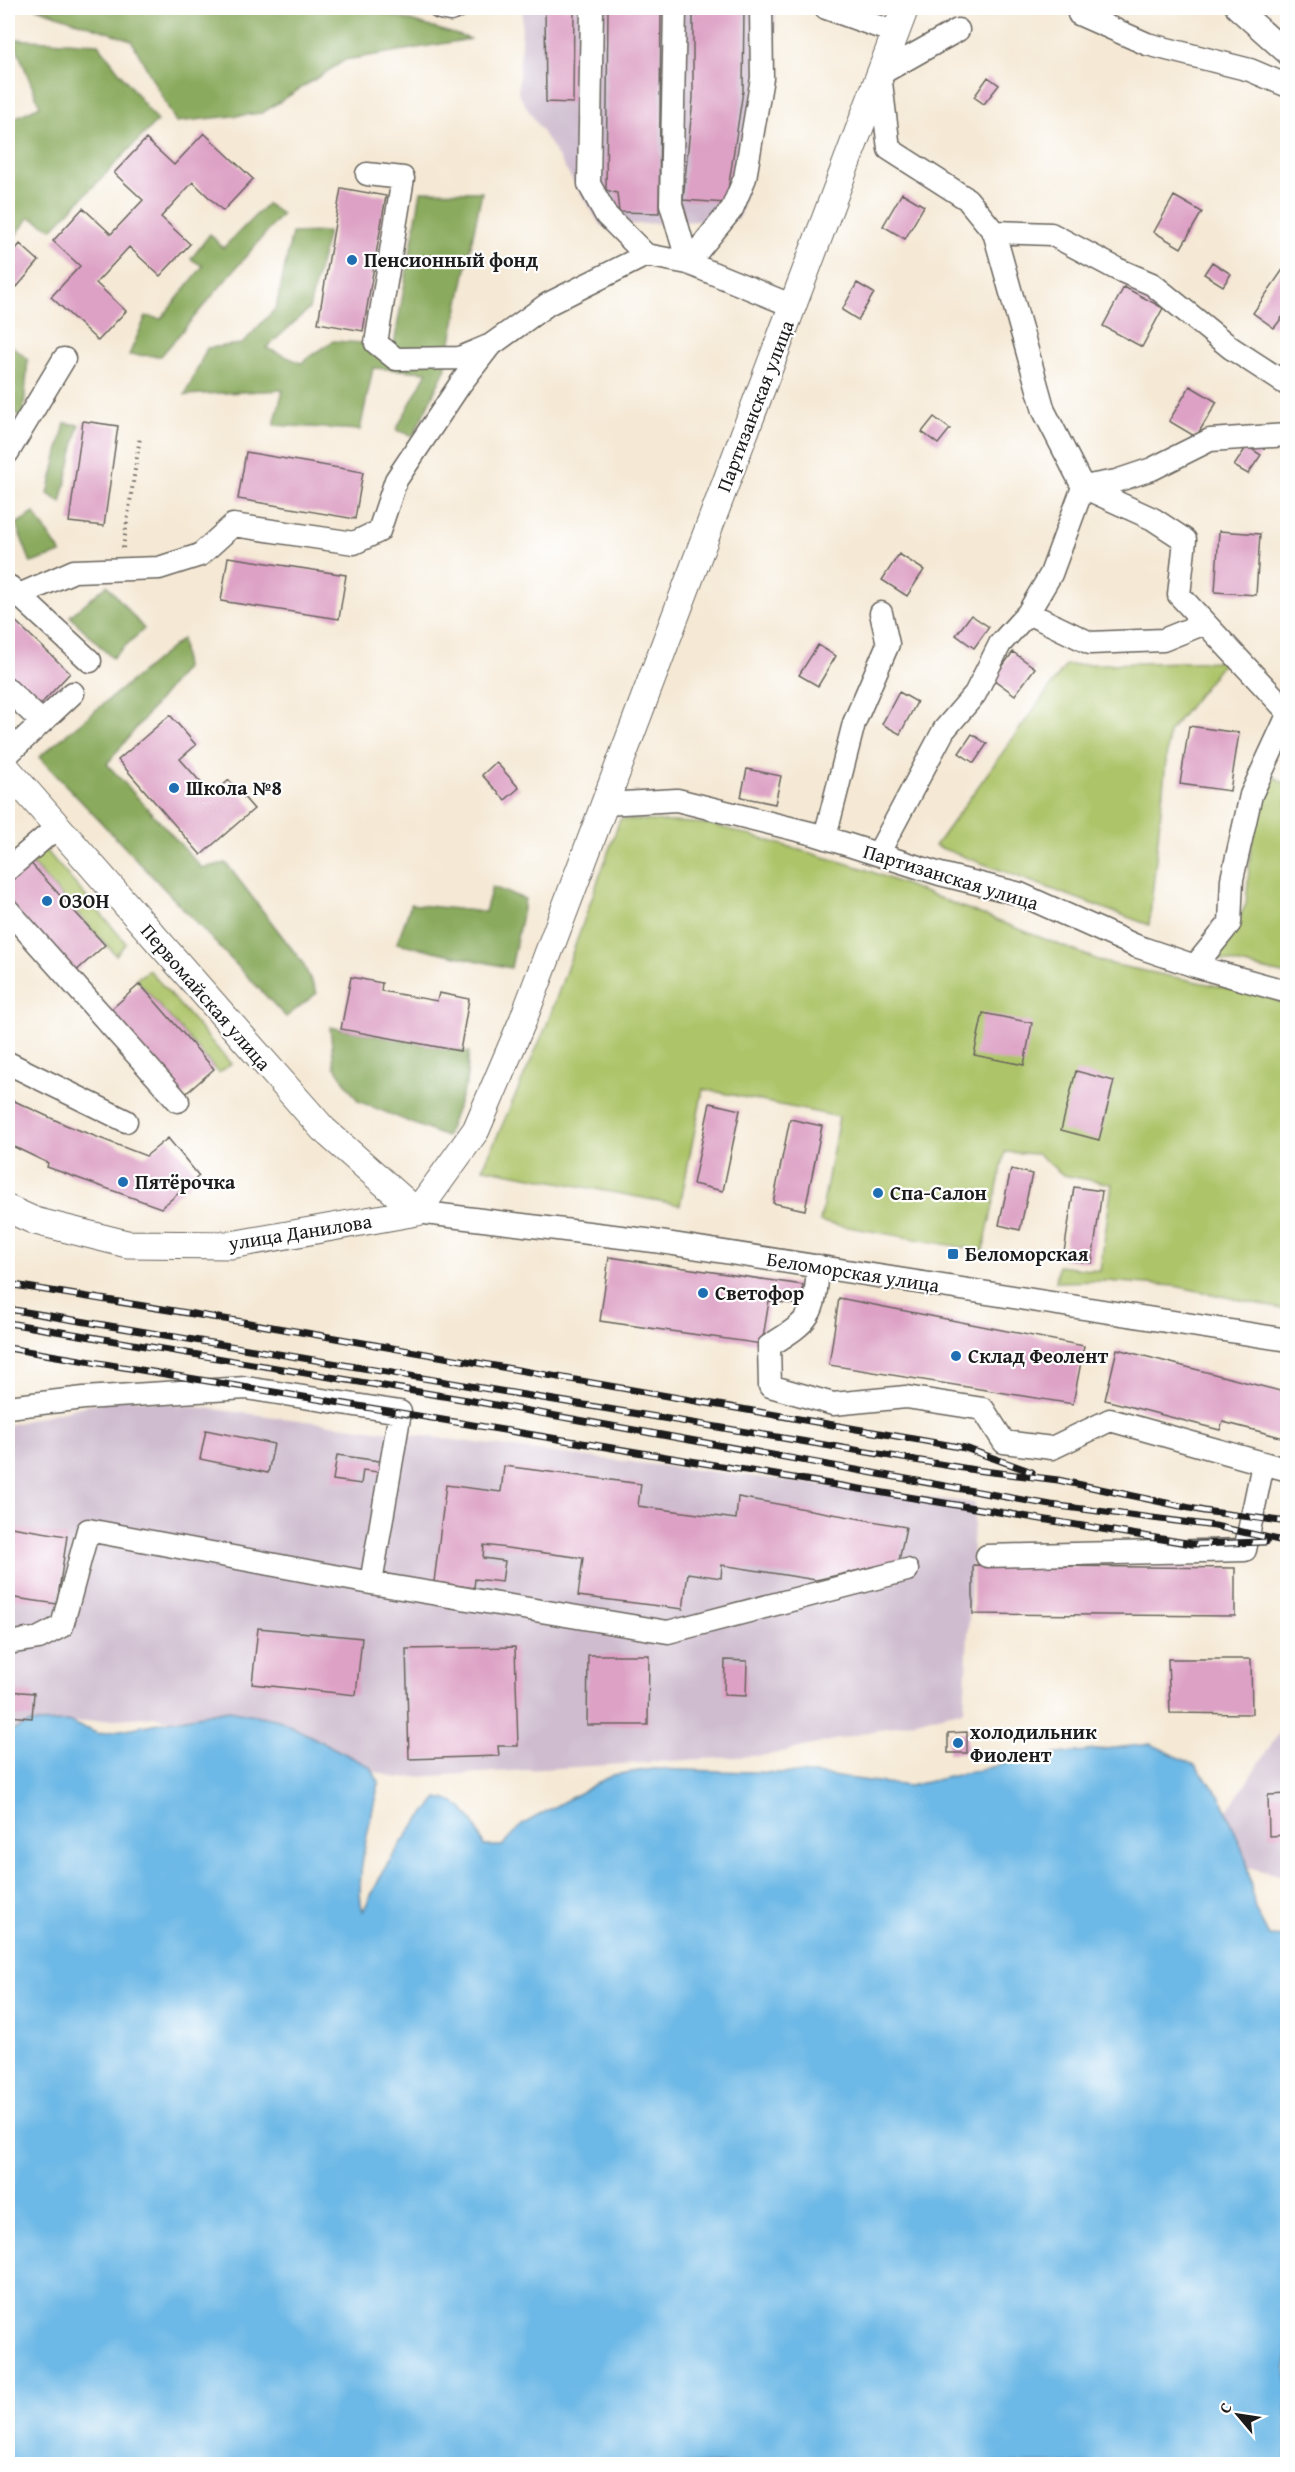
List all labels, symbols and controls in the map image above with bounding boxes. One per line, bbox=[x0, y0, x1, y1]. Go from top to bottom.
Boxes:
place label: Пенсионный фонд bbox=[364, 245, 538, 274]
marker: Пенсионный фонд bbox=[345, 253, 359, 267]
street label: Партизанская улица bbox=[708, 315, 801, 496]
place label: Школа №8 bbox=[186, 773, 282, 802]
marker: Школа №8 bbox=[167, 781, 181, 795]
street label: Партизанская улица bbox=[860, 836, 1043, 917]
place label: ОЗОН bbox=[59, 886, 109, 915]
marker: ОЗОН bbox=[40, 894, 54, 908]
street label: Первомайская улица bbox=[134, 917, 279, 1077]
place label: Пятёрочка bbox=[135, 1167, 236, 1196]
marker: Пятёрочка bbox=[116, 1175, 130, 1189]
place label: Спа-Салон bbox=[890, 1178, 987, 1207]
marker: Спа-Салон bbox=[871, 1186, 885, 1200]
street label: улица Данилова bbox=[225, 1206, 374, 1257]
place label: Беломорская bbox=[965, 1239, 1089, 1268]
street label: Беломорская улица bbox=[765, 1244, 942, 1300]
marker: Беломорская bbox=[946, 1247, 960, 1261]
place label: Светофор bbox=[715, 1278, 804, 1307]
marker: Светофор bbox=[696, 1286, 710, 1300]
place label: Склад Феолент bbox=[968, 1341, 1108, 1370]
marker: Склад Феолент bbox=[949, 1349, 963, 1363]
place label: холодильник Фиолент bbox=[970, 1717, 1097, 1769]
marker: холодильник Фиолент bbox=[951, 1736, 965, 1750]
north arrow bbox=[1208, 2385, 1268, 2445]
text: С bbox=[1212, 2398, 1238, 2418]

